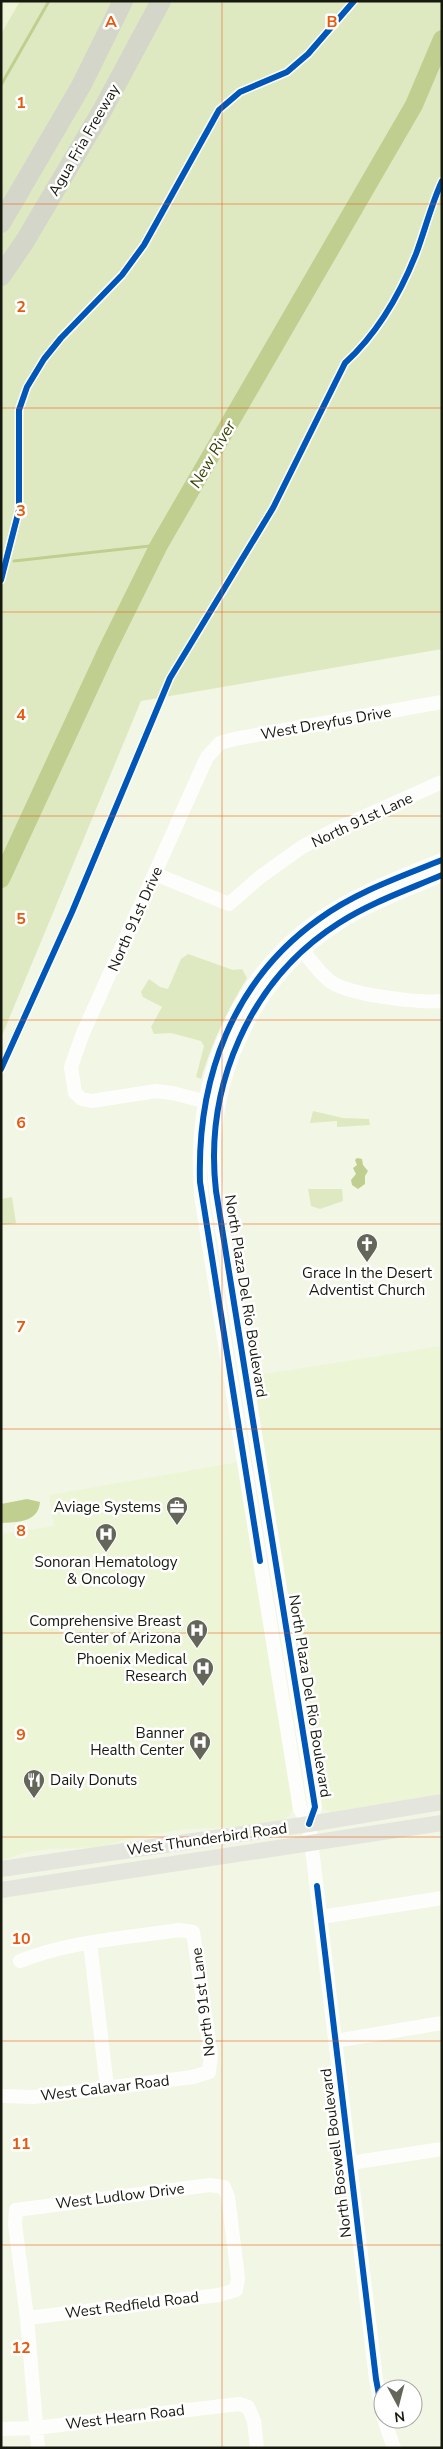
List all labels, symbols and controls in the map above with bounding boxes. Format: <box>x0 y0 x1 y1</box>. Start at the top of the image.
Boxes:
text: A <box>105 11 117 33</box>
text: B <box>326 11 338 33</box>
street label: Agua Fria Freeway <box>44 80 124 199</box>
text: 1 <box>16 92 26 114</box>
text: 2 <box>16 296 26 318</box>
water label: New River <box>185 416 242 492</box>
text: 3 <box>16 500 26 522</box>
street label: West Dreyfus Drive <box>259 702 393 744</box>
text: 4 <box>16 704 26 726</box>
street label: North 91st Lane <box>308 788 416 852</box>
street label: North 91st Drive <box>103 863 167 975</box>
text: 5 <box>16 908 26 930</box>
text: 6 <box>16 1112 26 1134</box>
street label: North Plaza Del Rio Boulevard <box>220 1193 272 1399</box>
church icon: Grace In the Desert Adventist Church <box>355 1232 379 1263</box>
place label: Grace In the Desert Adventist Church <box>302 1263 433 1300</box>
text: 7 <box>16 1316 26 1338</box>
office icon: Aviage Systems <box>165 1495 189 1526</box>
place label: Aviage Systems <box>54 1497 161 1517</box>
text: 8 <box>16 1520 26 1542</box>
hospital icon: Sonoran Hematology & Oncology <box>94 1522 118 1553</box>
place label: Sonoran Hematology & Oncology <box>35 1552 178 1589</box>
street label: North Plaza Del Rio Boulevard <box>284 1593 336 1799</box>
place label: Comprehensive Breast Center of Arizona <box>29 1611 182 1648</box>
hospital icon: Comprehensive Breast Center of Arizona <box>185 1618 209 1649</box>
place label: Phoenix Medical Research <box>77 1649 188 1686</box>
hospital icon: Phoenix Medical Research <box>191 1656 215 1687</box>
place label: Banner Health Center <box>90 1723 185 1760</box>
text: 9 <box>16 1724 26 1746</box>
hospital icon: Banner Health Center <box>188 1730 212 1761</box>
restaurant icon: Daily Donuts <box>22 1768 46 1799</box>
place label: Daily Donuts <box>50 1770 137 1790</box>
street label: West Thunderbird Road <box>126 1818 288 1860</box>
text: 10 <box>11 1928 31 1950</box>
street label: North 91st Lane <box>186 1946 220 2058</box>
street label: North Boswell Boulevard <box>316 2067 356 2239</box>
street label: West Calavar Road <box>39 2070 171 2106</box>
text: 11 <box>11 2133 31 2155</box>
street label: West Ludlow Drive <box>54 2178 186 2214</box>
street label: West Redfield Road <box>64 2287 200 2323</box>
text: 12 <box>11 2337 31 2359</box>
north arrow <box>373 2379 423 2429</box>
street label: West Hearn Road <box>64 2400 186 2434</box>
text: N <box>393 2406 406 2426</box>

